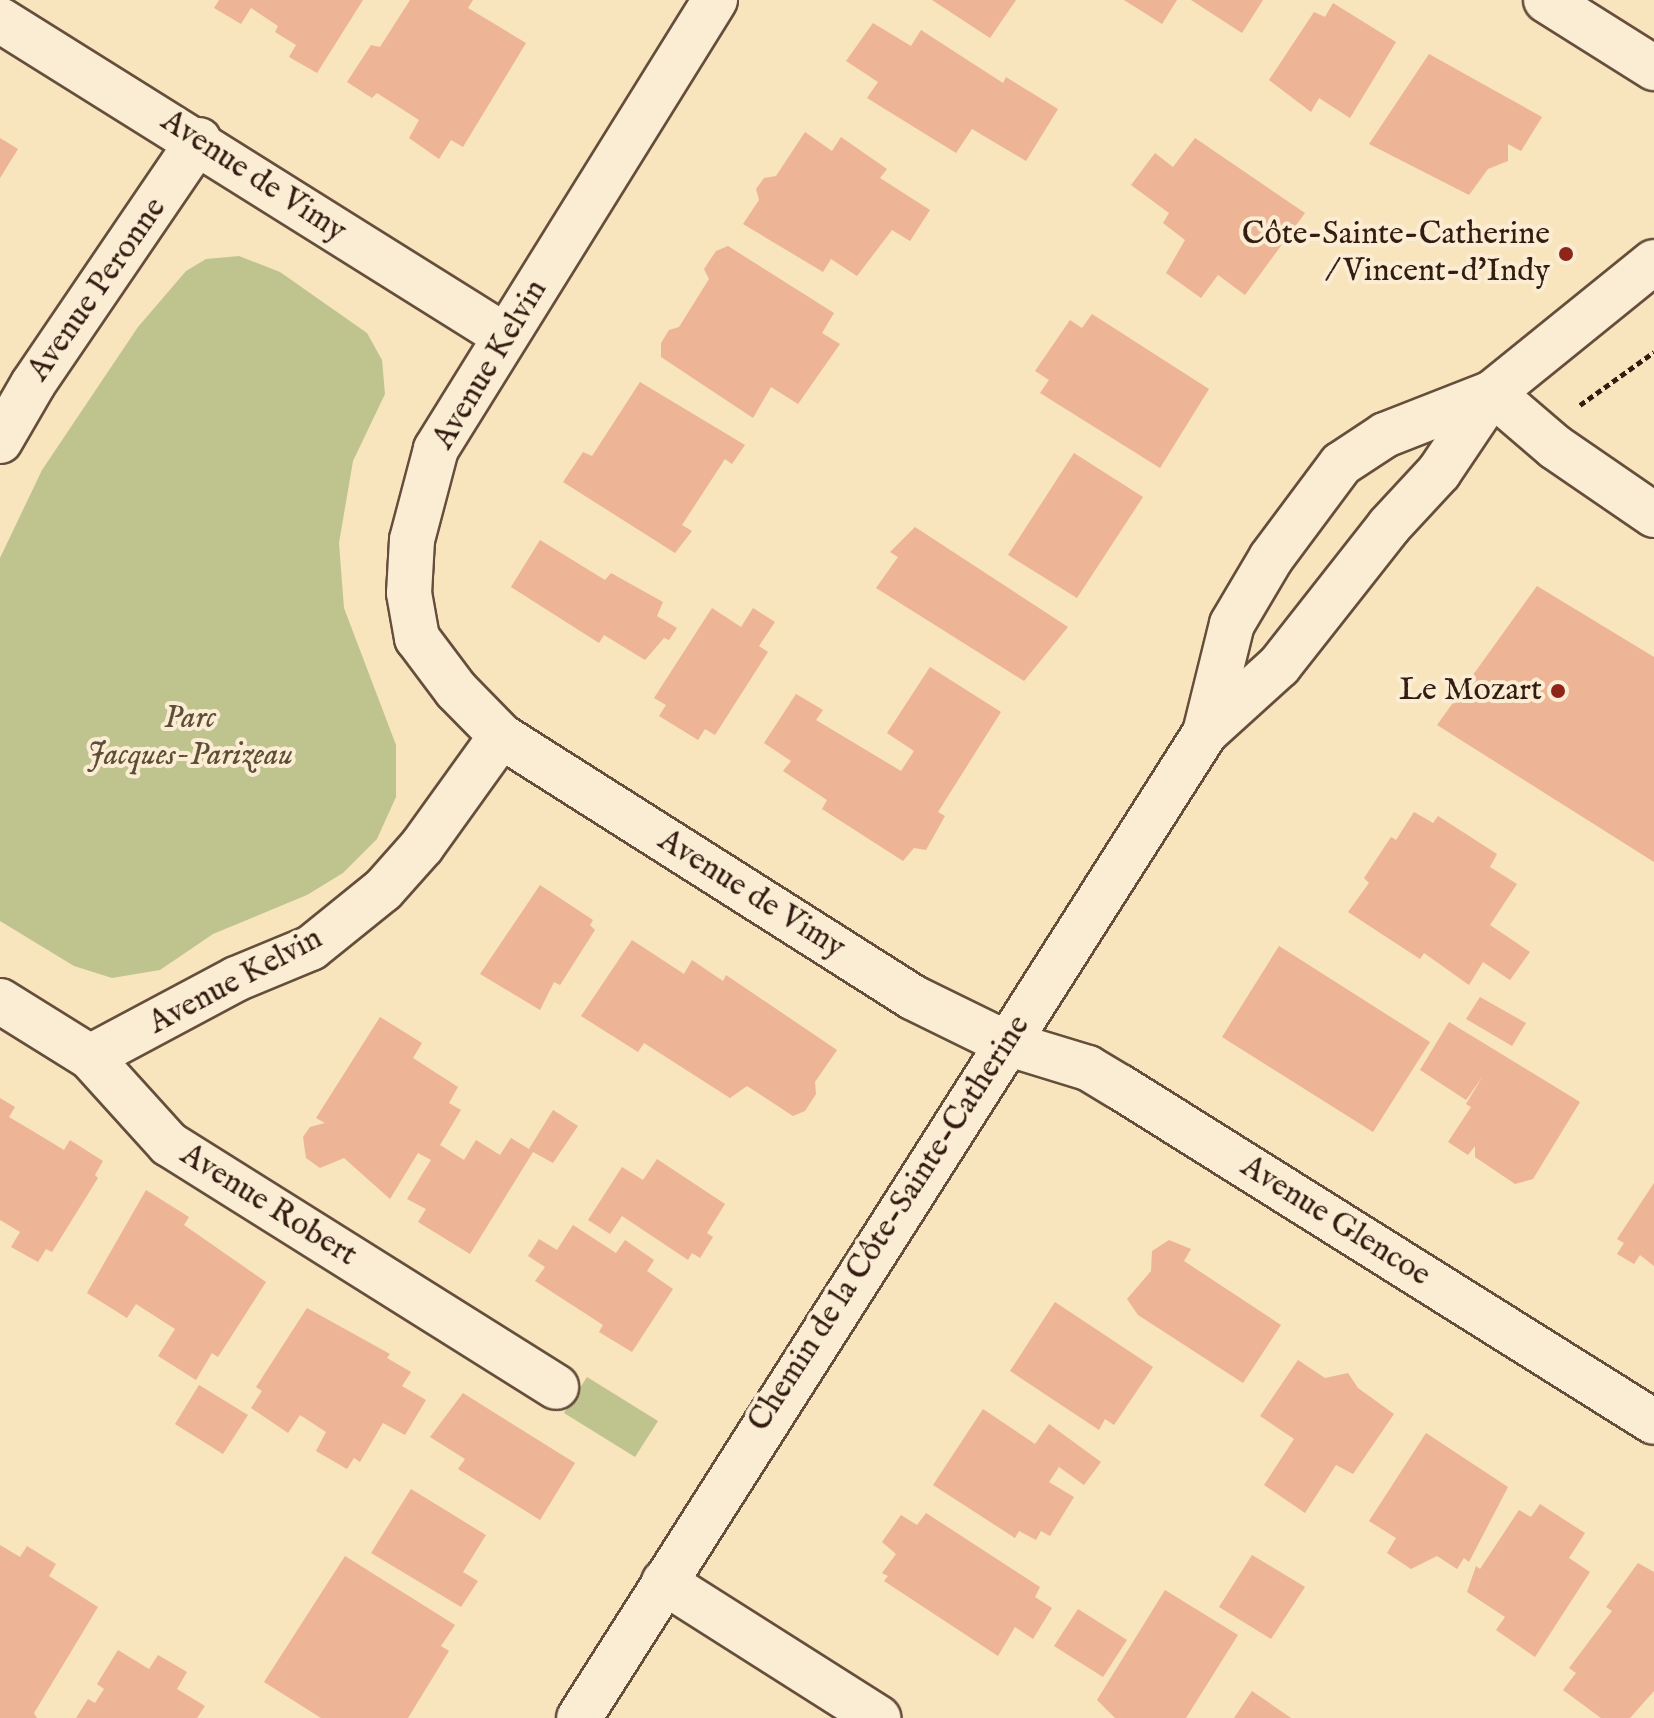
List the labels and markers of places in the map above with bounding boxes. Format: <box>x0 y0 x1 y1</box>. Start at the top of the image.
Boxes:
place label: Côte-Sainte-Catherine / Vincent-d'Indy <box>1242 217 1550 292</box>
marker: Côte-Sainte-Catherine / Vincent-d'Indy <box>1557 245 1575 263</box>
place label: Le Mozart <box>1399 672 1542 710</box>
marker: Le Mozart <box>1549 682 1567 700</box>

